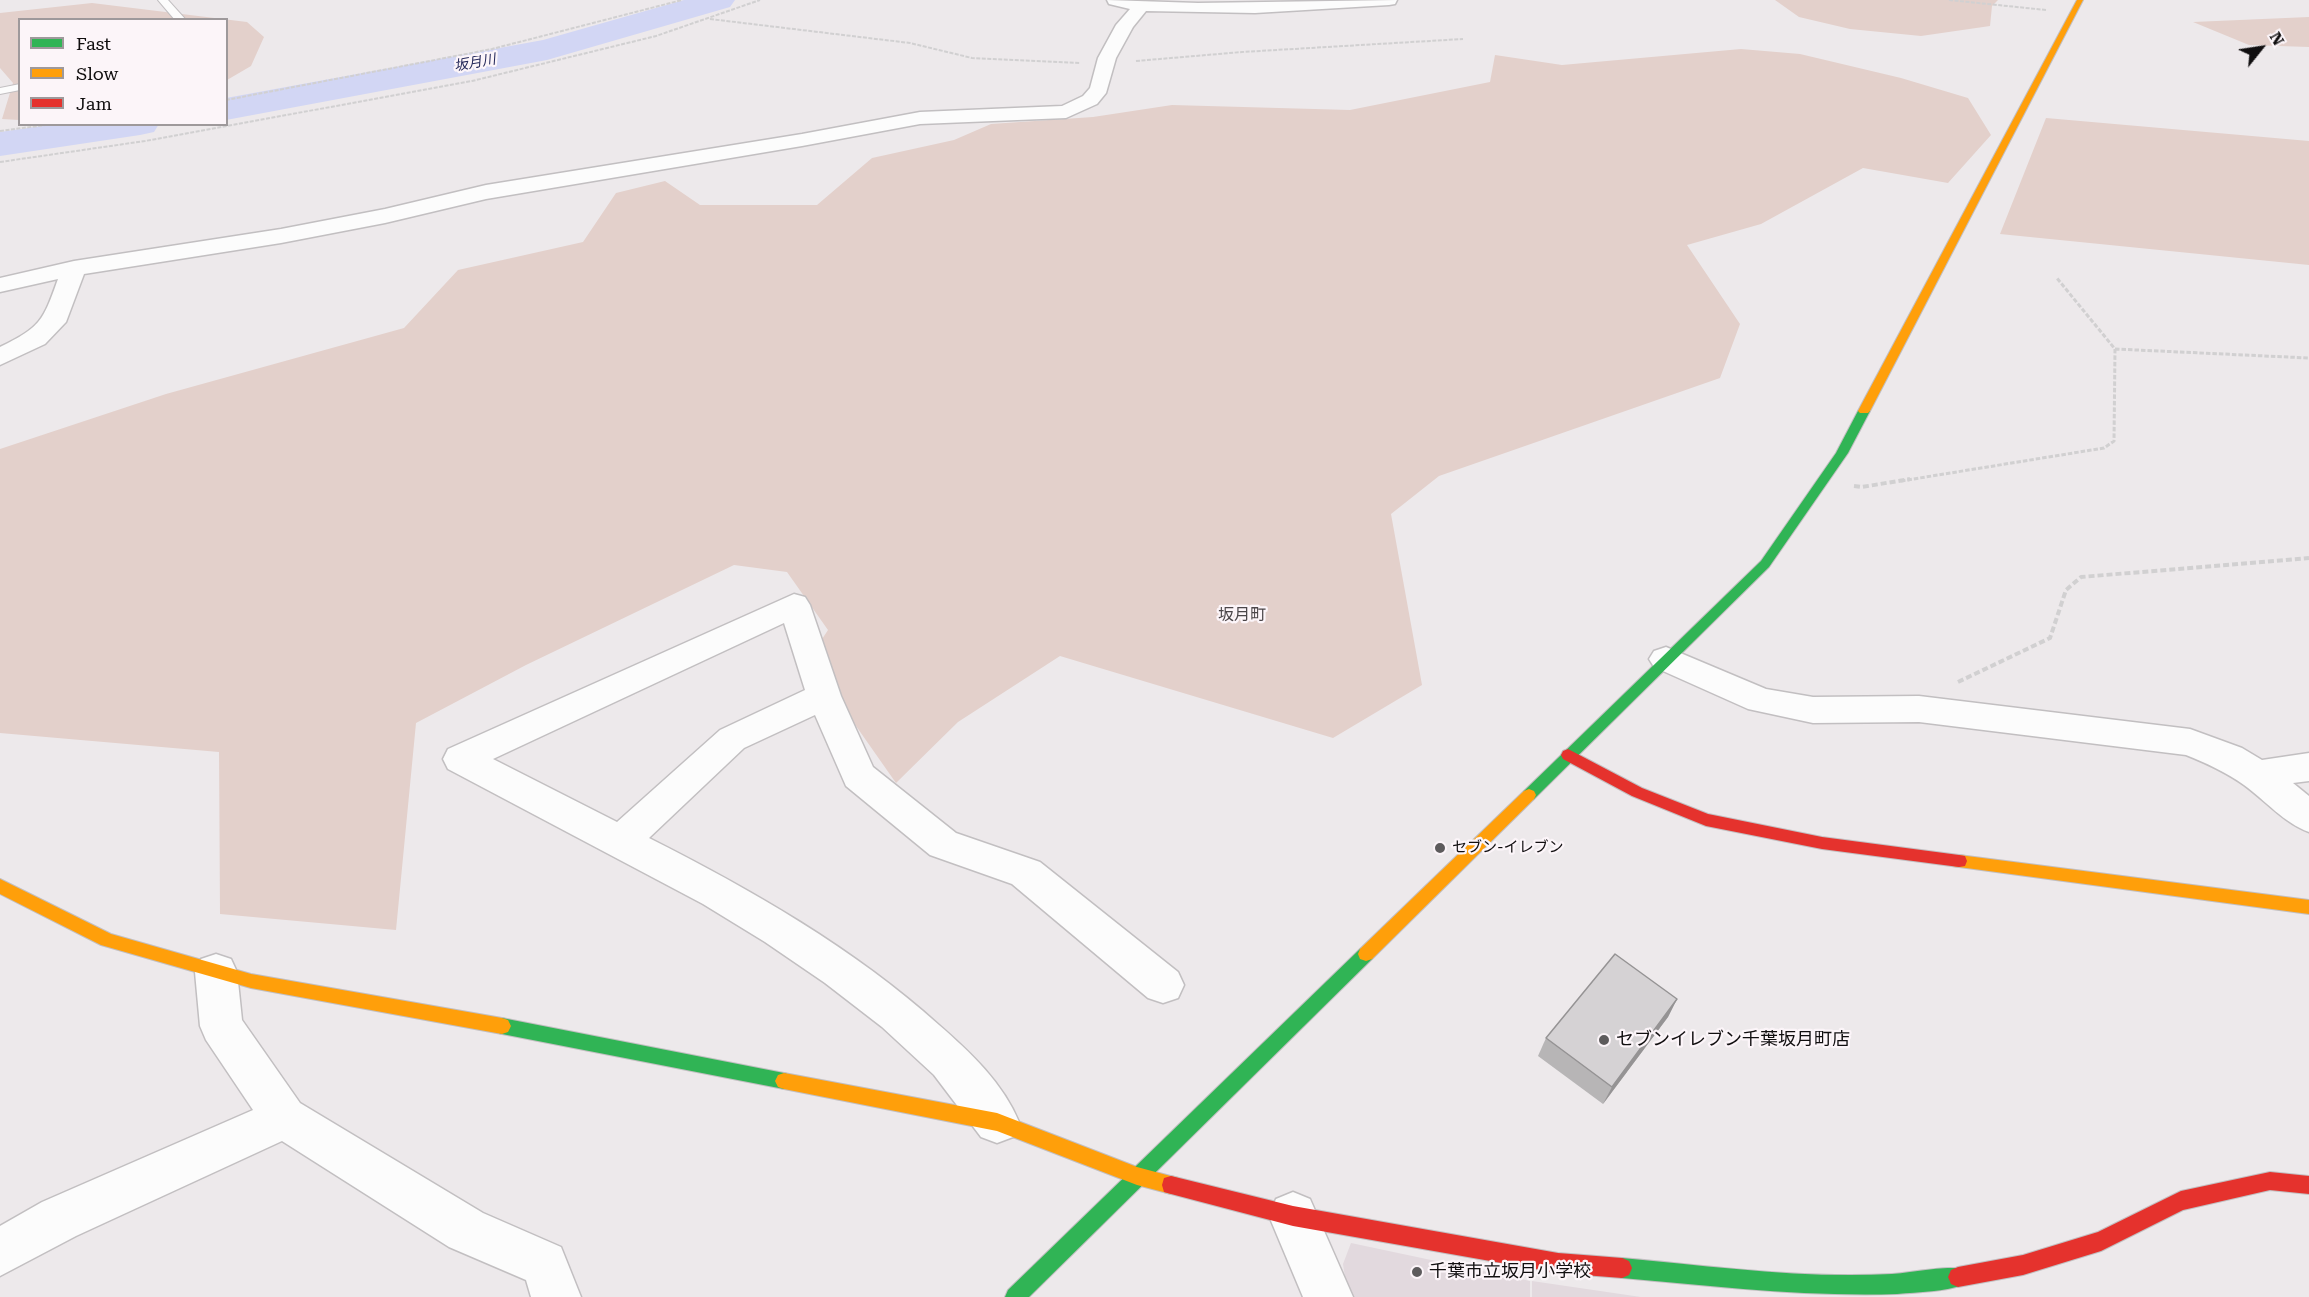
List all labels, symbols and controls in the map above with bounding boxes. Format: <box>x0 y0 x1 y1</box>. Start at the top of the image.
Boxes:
legend <box>18 18 228 126</box>
north arrow <box>2231 18 2291 78</box>
text: N <box>2266 29 2288 49</box>
text: Fast <box>76 33 111 54</box>
water label: 坂月川 <box>453 51 497 75</box>
text: Slow <box>76 63 118 84</box>
text: Jam <box>76 93 112 114</box>
district label: 坂月町 <box>1218 605 1266 625</box>
place label: セブン-イレブン <box>1452 839 1564 857</box>
marker: セブン-イレブン <box>1433 841 1447 855</box>
place label: セブンイレブン千葉坂月町店 <box>1616 1029 1850 1051</box>
marker: セブンイレブン千葉坂月町店 <box>1597 1033 1611 1047</box>
place label: 千葉市立坂月小学校 <box>1429 1261 1591 1283</box>
marker: 千葉市立坂月小学校 <box>1410 1265 1424 1279</box>

